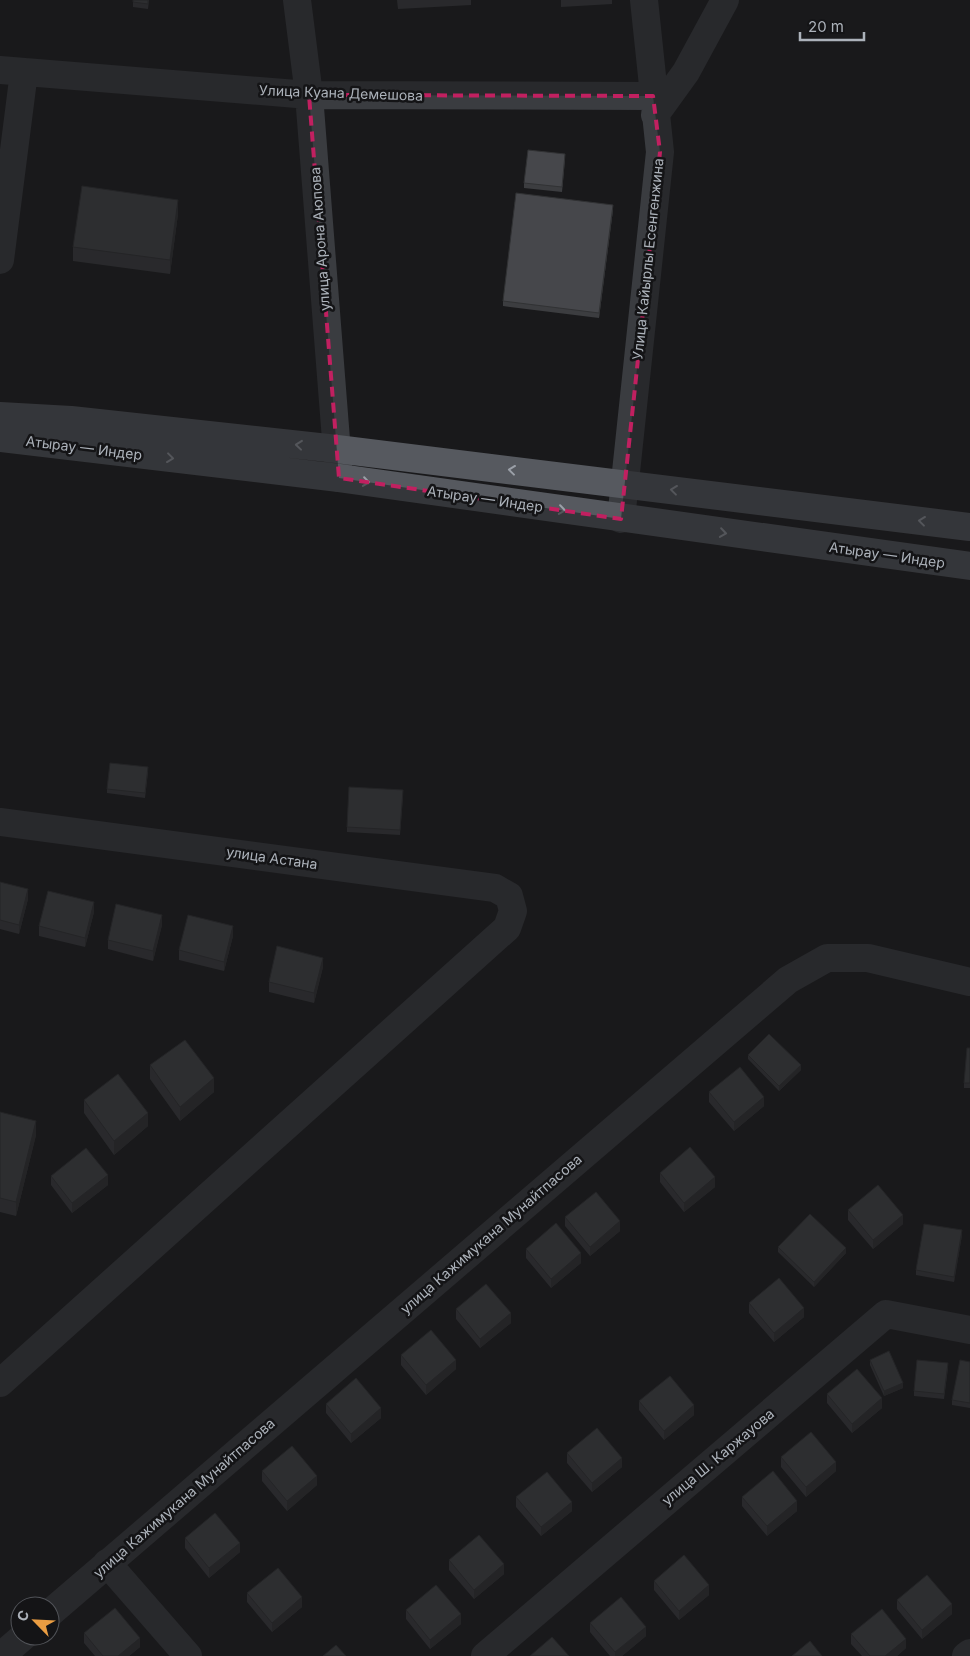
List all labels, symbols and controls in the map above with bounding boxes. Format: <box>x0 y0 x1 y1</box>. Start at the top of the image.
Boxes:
scale bar <box>800 10 864 42</box>
text: 20 m <box>808 17 844 36</box>
street label: Улица Куана Демешова <box>259 81 423 104</box>
street label: Улица Кайырлы Есенгенжина <box>628 157 667 361</box>
street label: улица Арона Аюпова <box>306 166 333 312</box>
street label: Атырау — Индер <box>25 432 143 463</box>
one-way arrow <box>294 440 302 451</box>
one-way arrow <box>166 452 174 463</box>
one-way arrow <box>508 465 516 476</box>
one-way arrow <box>362 476 370 487</box>
street label: Атырау — Индер <box>426 482 544 515</box>
one-way arrow <box>669 485 677 496</box>
one-way arrow <box>558 504 566 515</box>
one-way arrow <box>917 516 925 527</box>
one-way arrow <box>718 527 727 537</box>
street label: Атырау — Индер <box>828 538 946 571</box>
street label: улица Астана <box>225 843 319 872</box>
street label: улица Кажимукана Мунайтпасова <box>396 1150 585 1317</box>
street label: улица Ш. Каржауова <box>658 1405 777 1509</box>
street label: улица Кажимукана Мунайтпасова <box>89 1414 278 1581</box>
north arrow <box>10 1596 60 1646</box>
text: С <box>13 1607 33 1624</box>

